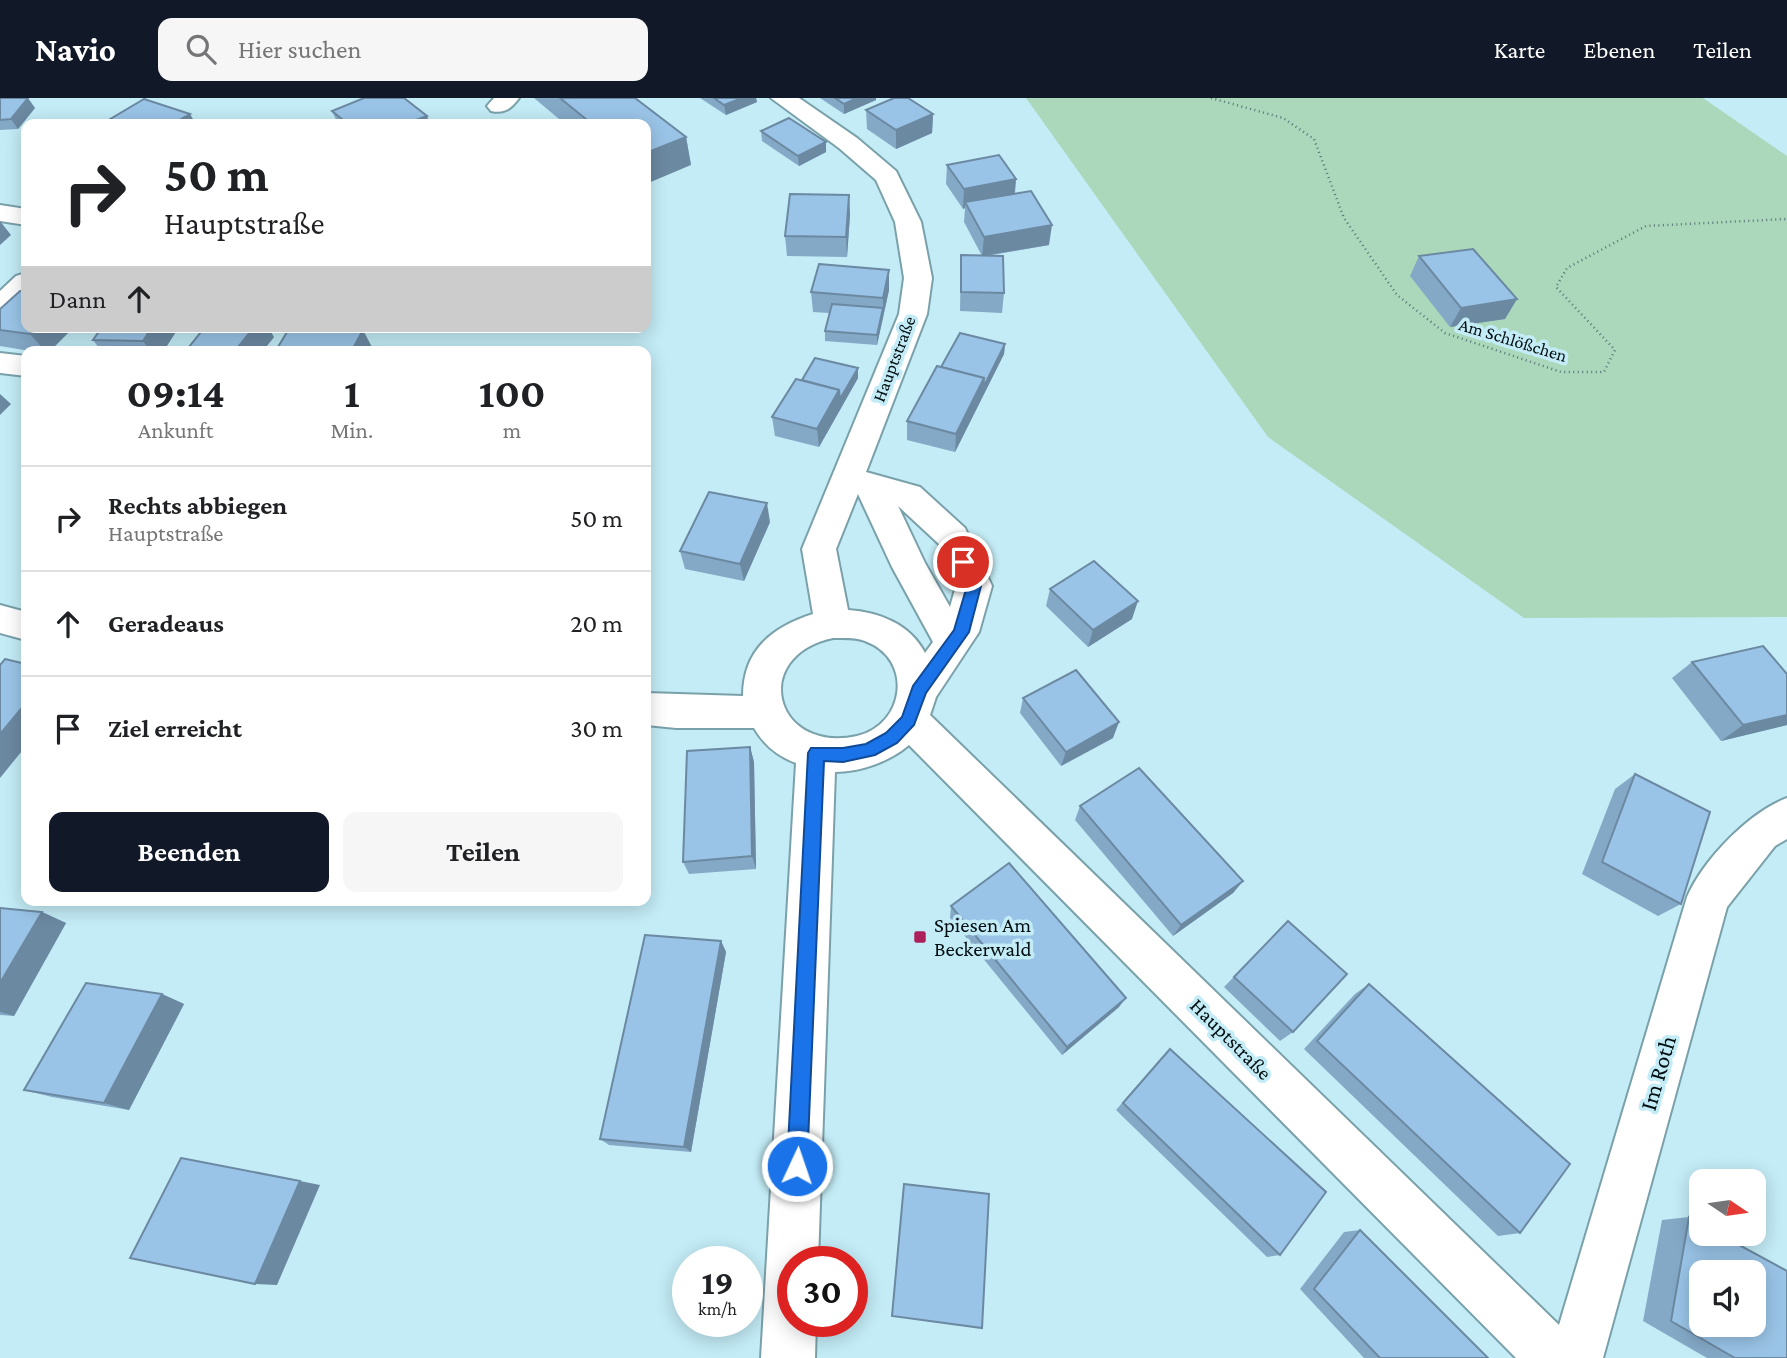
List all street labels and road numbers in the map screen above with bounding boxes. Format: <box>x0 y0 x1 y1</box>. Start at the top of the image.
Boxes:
street label: Hauptstraße <box>868 313 920 405</box>
street label: Am Schlößchen <box>1457 314 1570 366</box>
street label: Hauptstraße <box>1185 993 1277 1085</box>
street label: Im Roth <box>1634 1032 1681 1114</box>

